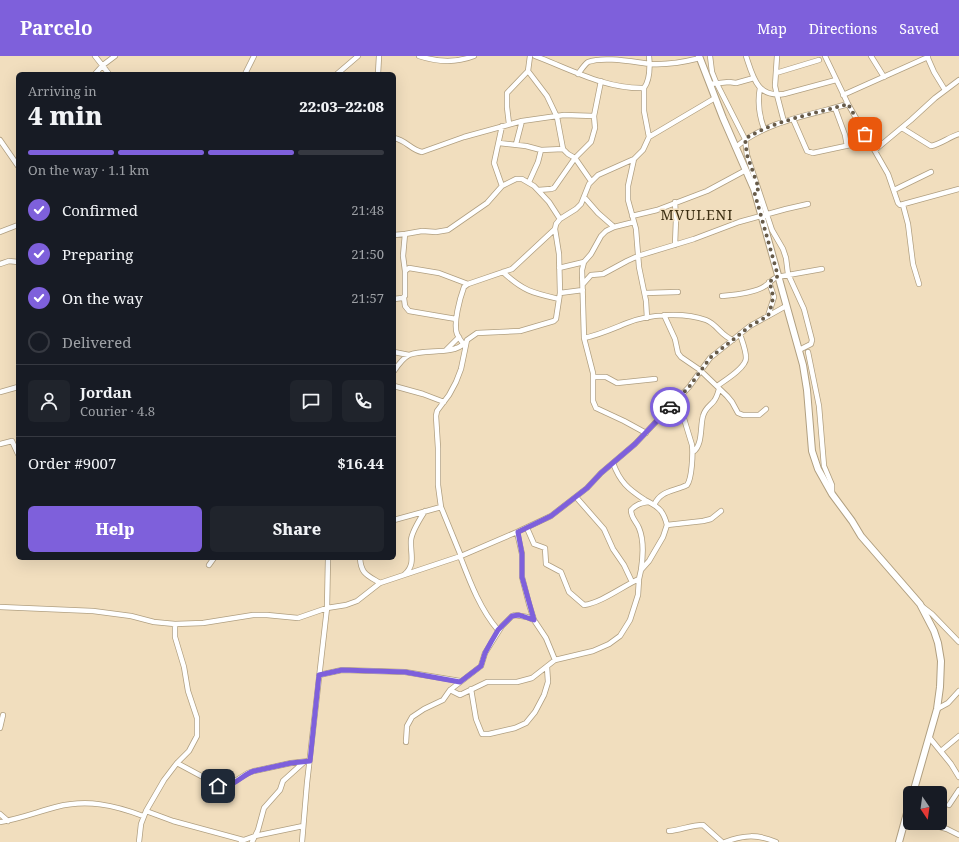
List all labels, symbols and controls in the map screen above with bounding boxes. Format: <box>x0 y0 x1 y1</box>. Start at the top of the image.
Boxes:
text: Parcelo <box>20 15 93 41</box>
text: Map <box>757 19 787 38</box>
text: Directions <box>809 19 877 38</box>
text: Saved <box>899 19 939 38</box>
text: Arriving in <box>28 82 97 100</box>
text: 22:03–22:08 <box>299 96 384 116</box>
text: 4 min <box>28 97 103 133</box>
pin <box>848 117 882 151</box>
icon: bag <box>854 123 876 145</box>
text: On the way · 1.1 km <box>28 161 149 179</box>
icon: check <box>28 199 50 221</box>
text: Confirmed <box>62 200 138 220</box>
text: 21:48 <box>351 201 384 219</box>
district label: MVULENI <box>661 205 733 224</box>
icon: check <box>28 243 50 265</box>
text: Preparing <box>62 244 133 264</box>
text: 21:50 <box>351 245 384 263</box>
icon: check <box>28 287 50 309</box>
text: On the way <box>62 288 143 308</box>
text: 21:57 <box>351 289 384 307</box>
text: Delivered <box>62 332 131 352</box>
button: person <box>28 380 70 422</box>
button: chat <box>290 380 332 422</box>
button: phone <box>342 380 384 422</box>
text: Jordan <box>80 382 132 402</box>
courier <box>650 387 690 427</box>
icon: car <box>659 396 681 418</box>
text: Courier · 4.8 <box>80 402 155 420</box>
text: Order #9007 <box>28 453 116 473</box>
text: $16.44 <box>337 453 384 473</box>
button: Help <box>28 506 202 552</box>
button: Share <box>210 506 384 552</box>
pin <box>201 769 235 803</box>
icon: home <box>207 775 229 797</box>
north arrow <box>903 786 947 830</box>
map controls <box>903 786 947 830</box>

